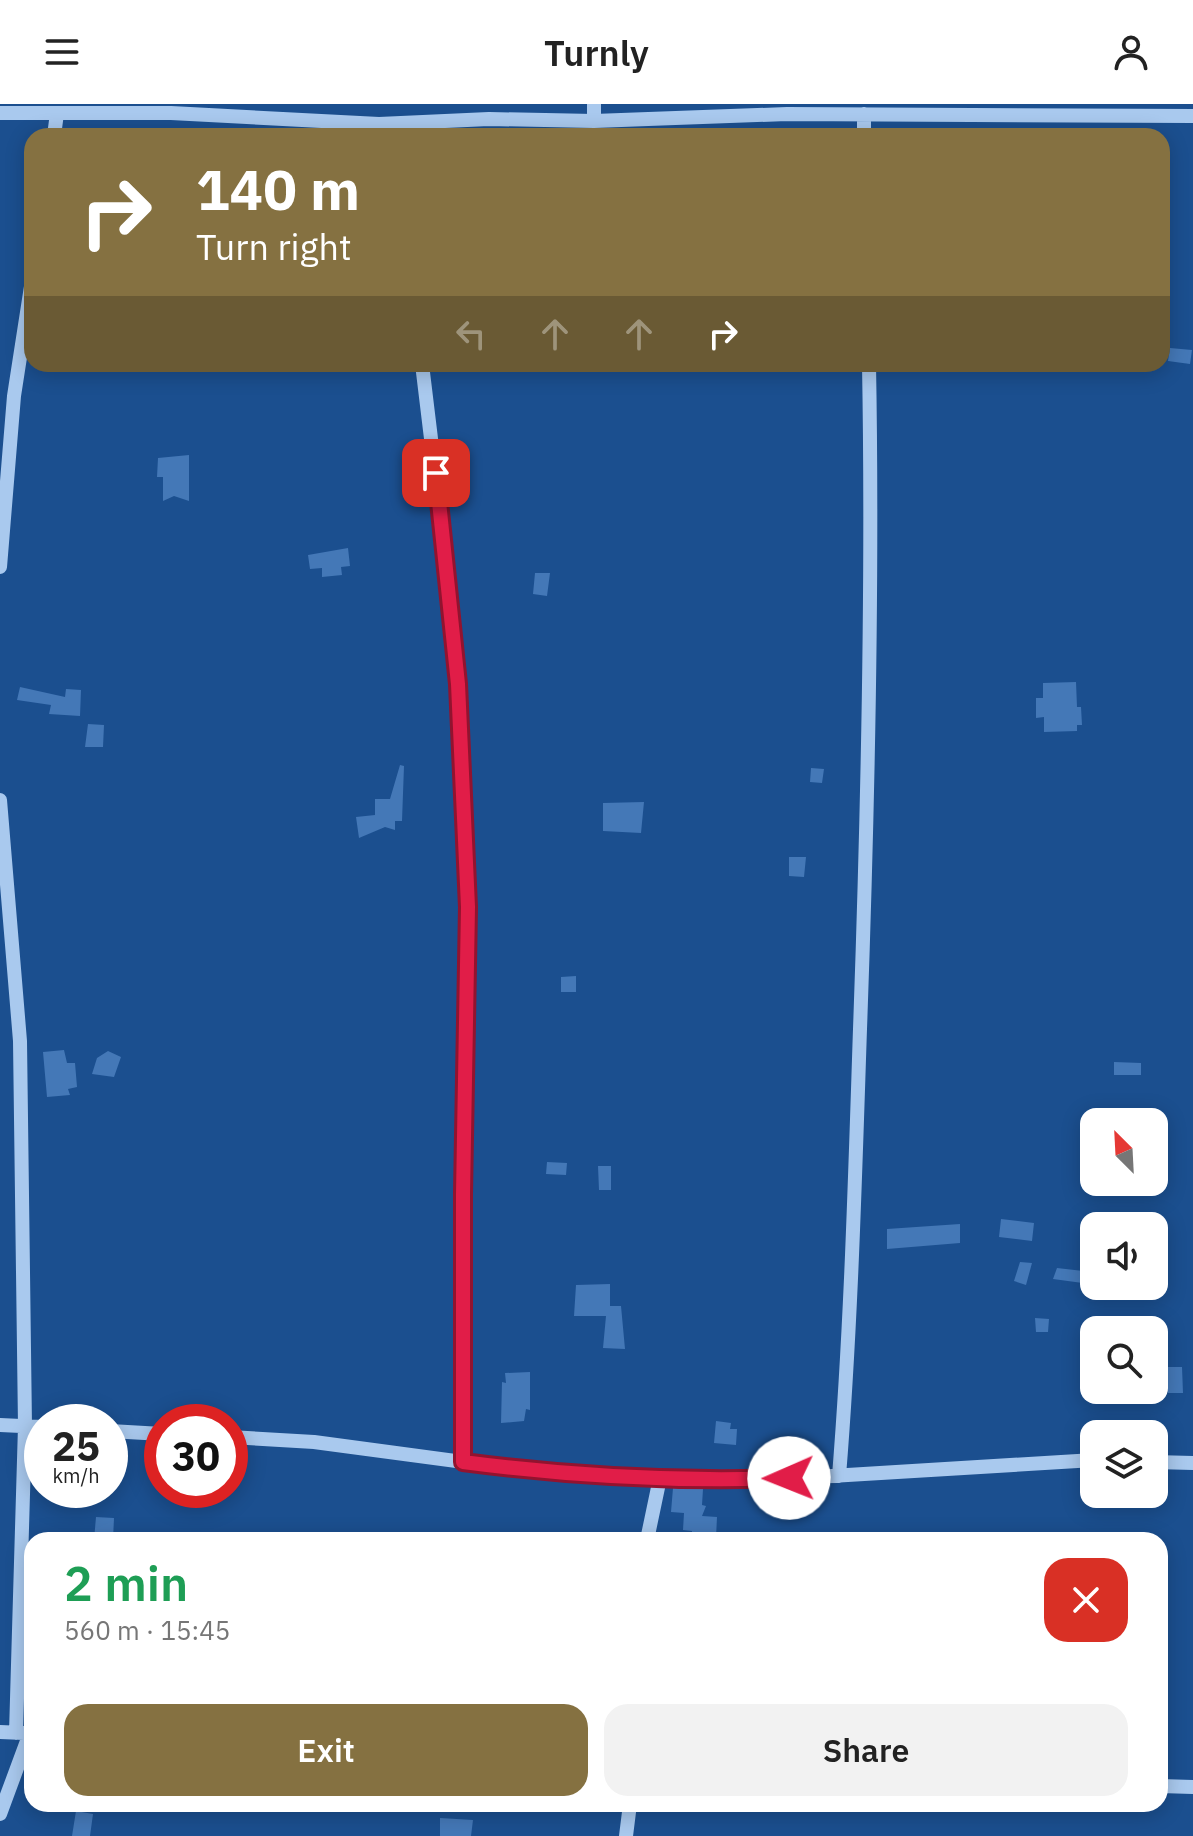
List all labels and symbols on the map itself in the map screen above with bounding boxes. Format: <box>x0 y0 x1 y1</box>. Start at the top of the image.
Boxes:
pin <box>402 439 470 507</box>
north arrow <box>1080 1108 1168 1196</box>
speed limit sign: 30 <box>144 1404 248 1508</box>
position arrow <box>747 1436 831 1520</box>

